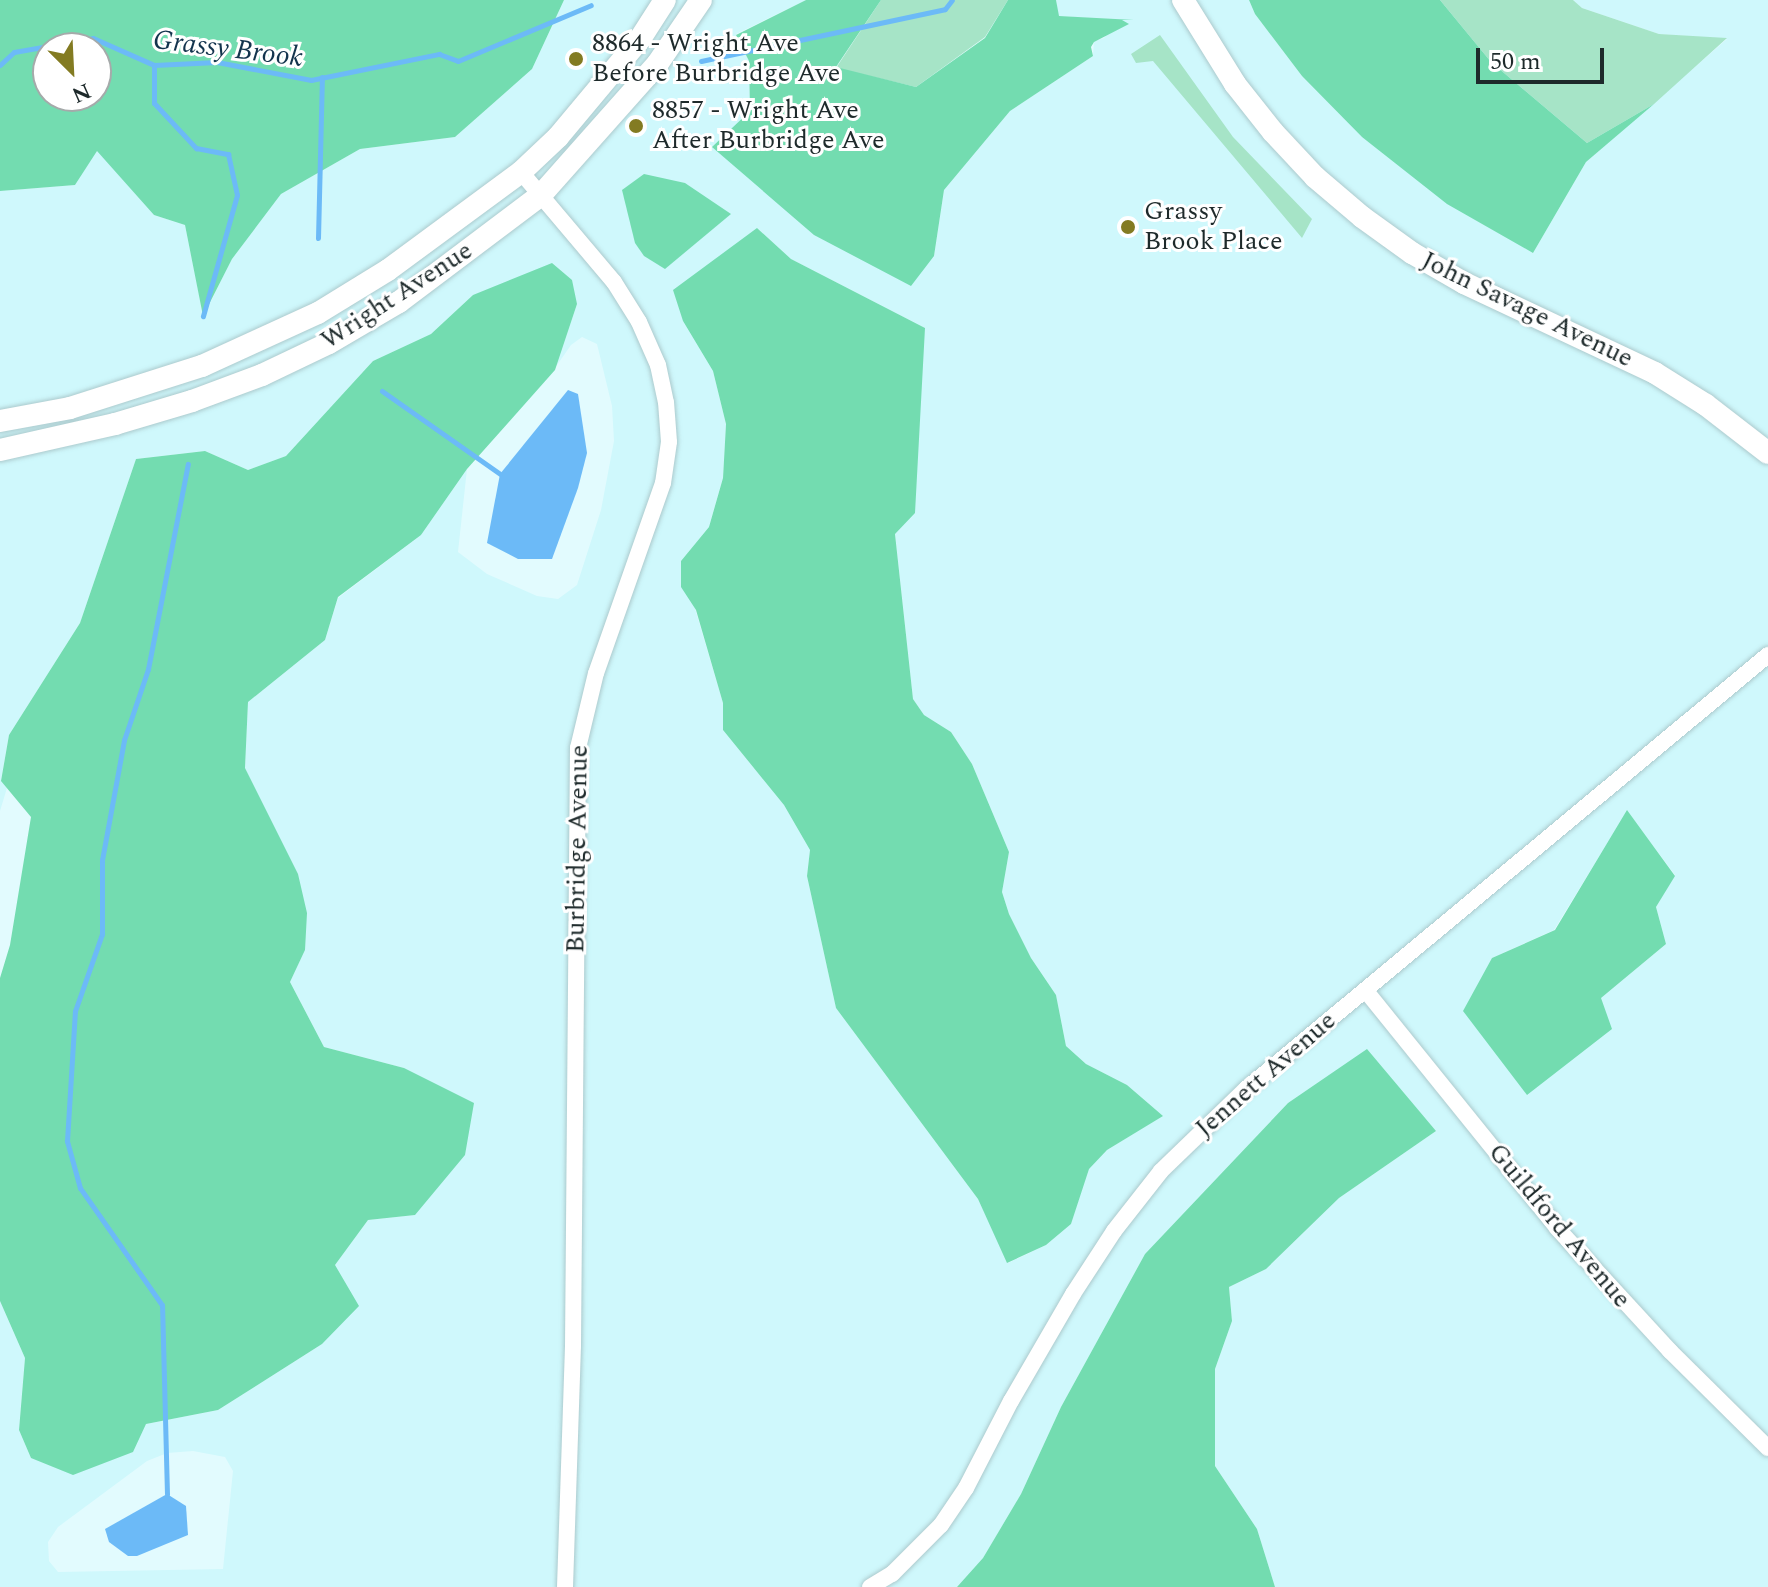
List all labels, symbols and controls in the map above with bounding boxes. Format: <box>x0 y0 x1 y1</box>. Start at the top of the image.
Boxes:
water label: Grassy Brook <box>151 23 305 75</box>
place label: 8864 - Wright Ave Before Burbridge Ave <box>592 28 840 90</box>
north arrow <box>32 32 112 112</box>
scale bar <box>1480 32 1608 82</box>
text: 50 m <box>1490 44 1541 80</box>
marker: 8864 - Wright Ave Before Burbridge Ave <box>567 50 585 68</box>
text: N <box>66 74 96 111</box>
place label: 8857 - Wright Ave After Burbridge Ave <box>652 95 885 156</box>
marker: 8857 - Wright Ave After Burbridge Ave <box>627 117 645 135</box>
place label: Grassy Brook Place <box>1144 196 1283 258</box>
marker: Grassy Brook Place <box>1119 218 1137 236</box>
street label: Wright Avenue <box>315 235 479 357</box>
street label: John Savage Avenue <box>1416 245 1638 375</box>
street label: Burbridge Avenue <box>561 745 595 953</box>
street label: Jennett Avenue <box>1189 1006 1343 1144</box>
street label: Guildford Avenue <box>1481 1137 1637 1315</box>

